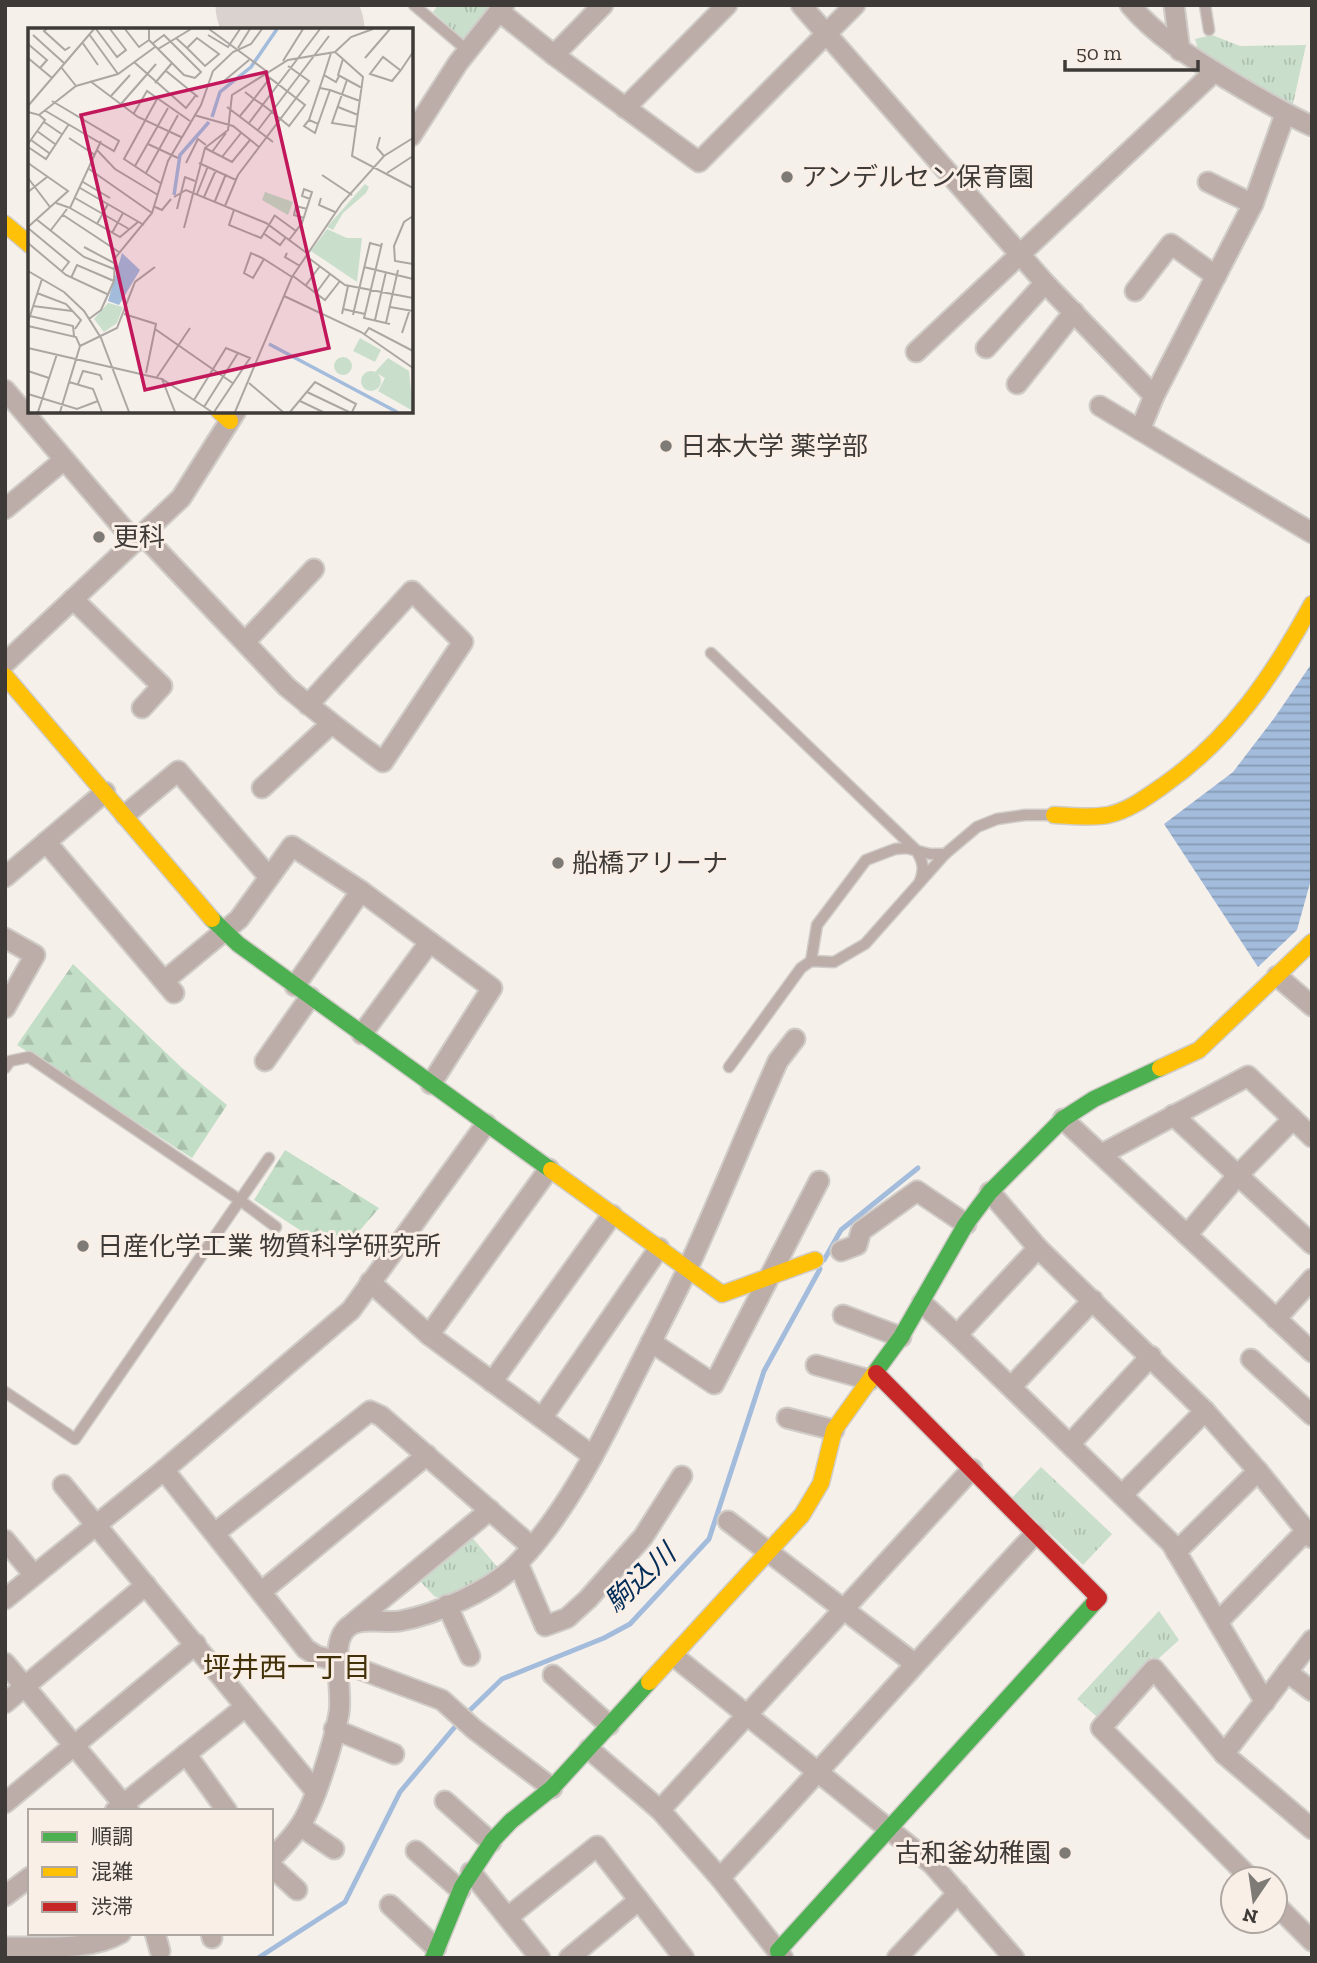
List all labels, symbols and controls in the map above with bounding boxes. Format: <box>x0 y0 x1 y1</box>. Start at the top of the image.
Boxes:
inset map <box>28 28 413 413</box>
scale bar <box>1065 28 1198 72</box>
text: 50 m <box>1076 40 1122 65</box>
place label: アンデルセン保育園 <box>801 161 1034 193</box>
marker: アンデルセン保育園 <box>779 169 795 185</box>
place label: 日本大学 薬学部 <box>680 430 868 462</box>
marker: 日本大学 薬学部 <box>658 438 674 454</box>
place label: 更科 <box>113 521 165 553</box>
marker: 更科 <box>91 529 107 545</box>
place label: 船橋アリーナ <box>572 847 728 879</box>
marker: 船橋アリーナ <box>550 855 566 871</box>
place label: 日産化学工業 物質科学研究所 <box>97 1230 441 1262</box>
marker: 日産化学工業 物質科学研究所 <box>75 1238 91 1254</box>
water label: 駒込川 <box>598 1535 684 1619</box>
district label: 坪井西一丁目 <box>203 1651 371 1684</box>
legend <box>28 1809 273 1935</box>
text: 順調 <box>91 1824 133 1849</box>
place label: 古和釜幼稚園 <box>895 1837 1051 1869</box>
marker: 古和釜幼稚園 <box>1057 1845 1073 1861</box>
text: 混雑 <box>91 1859 133 1884</box>
north arrow <box>1219 1865 1289 1935</box>
text: 渋滞 <box>91 1894 133 1919</box>
text: N <box>1241 1903 1260 1929</box>

